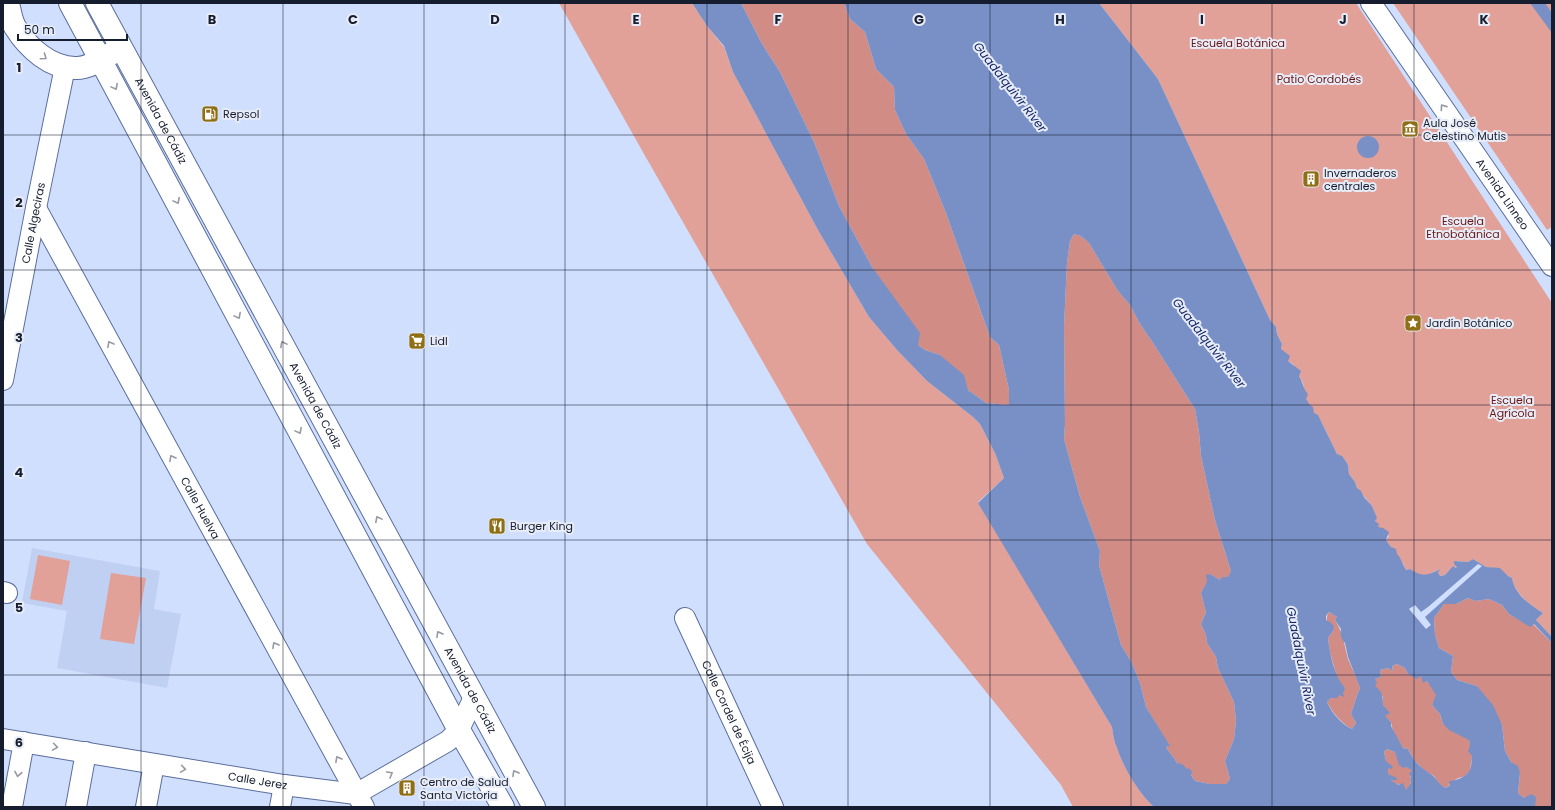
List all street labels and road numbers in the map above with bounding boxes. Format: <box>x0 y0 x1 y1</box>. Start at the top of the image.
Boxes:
street label: Avenida de Cádiz <box>131 75 191 167</box>
street label: Avenida Linneo <box>1472 155 1533 233</box>
street label: Calle Algeciras <box>18 181 49 265</box>
street label: Avenida de Cádiz <box>286 359 346 452</box>
street label: Calle Huelva <box>177 474 224 542</box>
street label: Avenida de Cádiz <box>440 644 500 736</box>
street label: Calle Cordel de Écija <box>698 658 760 767</box>
street label: Calle Jerez <box>227 768 288 793</box>

